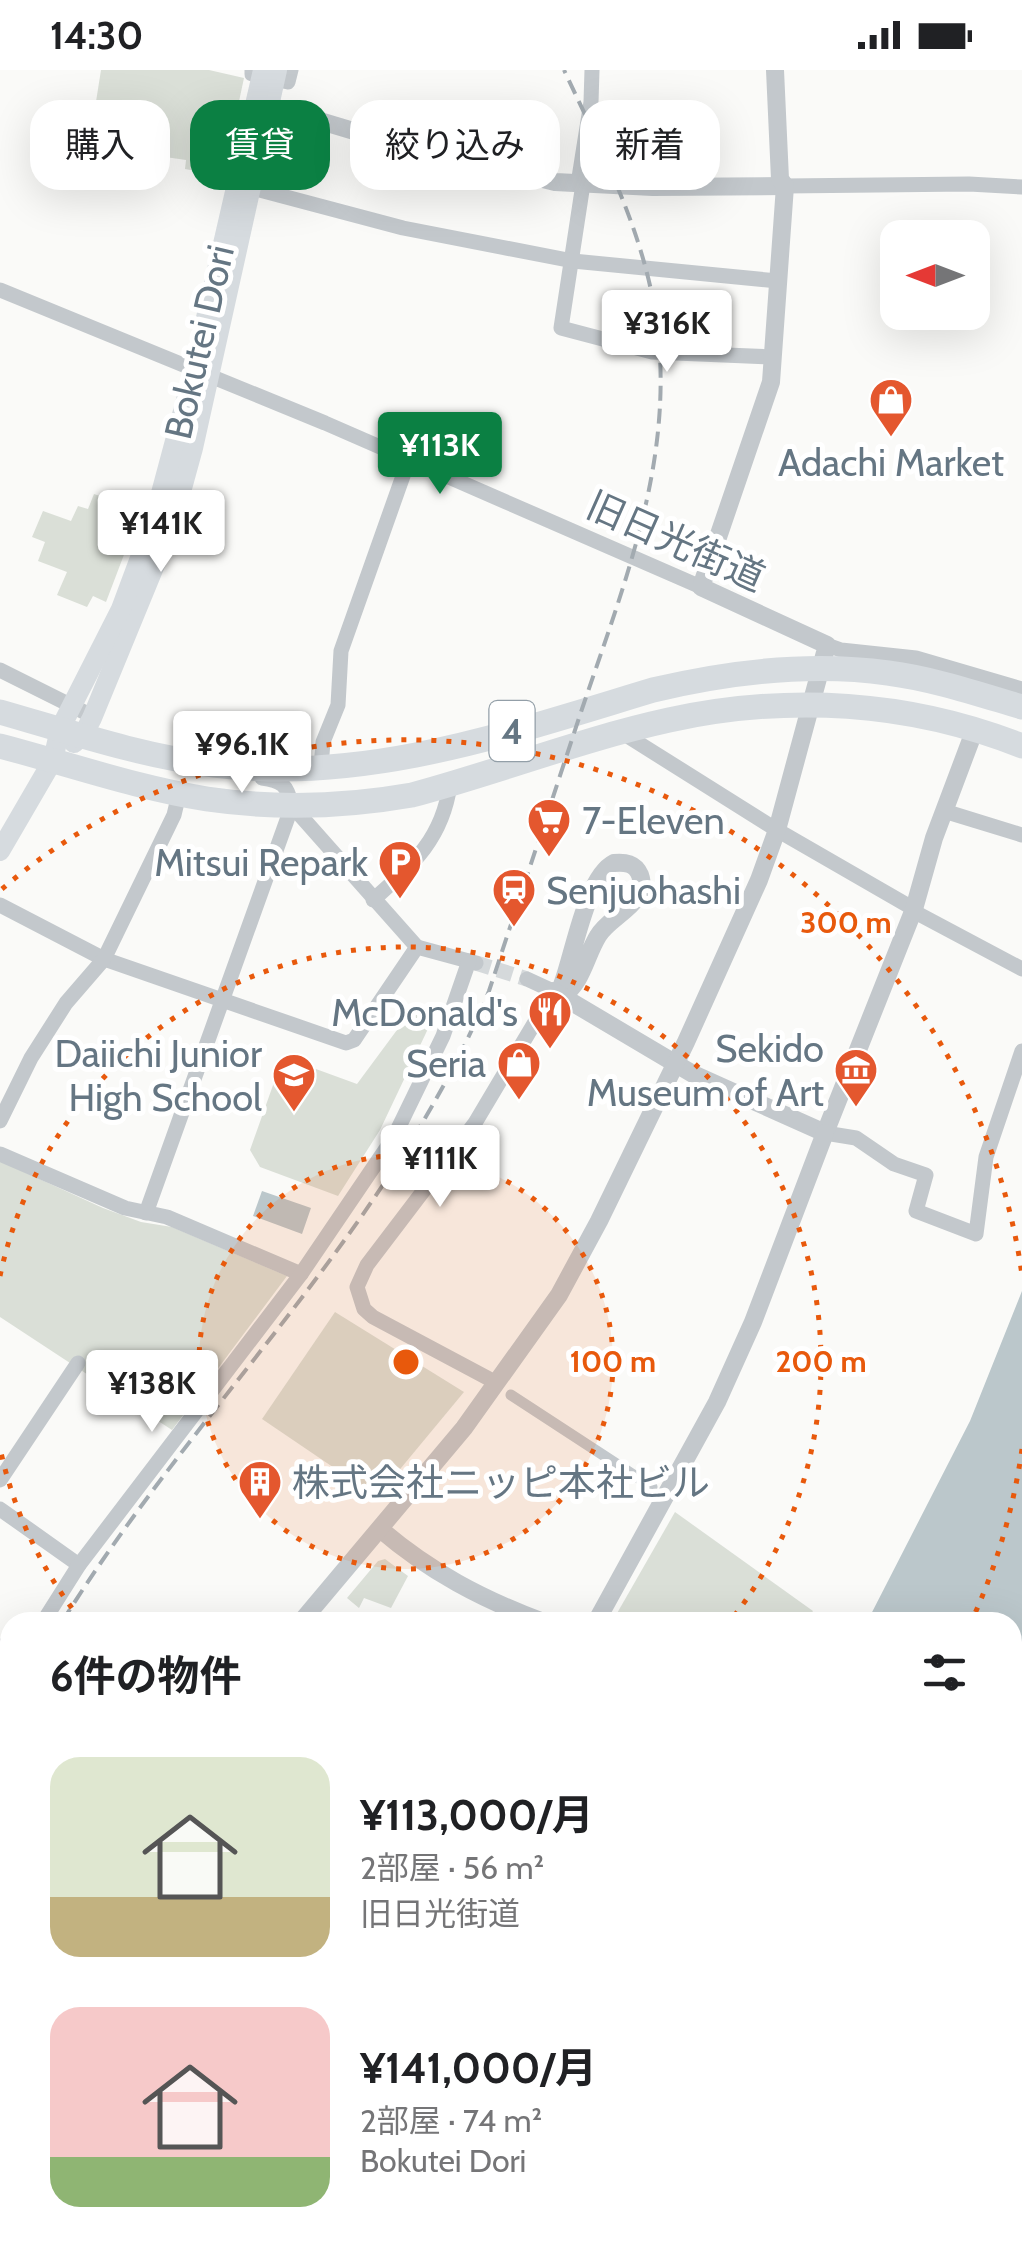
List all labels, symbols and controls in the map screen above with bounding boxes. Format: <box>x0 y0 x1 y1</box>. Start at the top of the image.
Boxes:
text: 14:30 <box>50 12 143 59</box>
chip: 購入 <box>30 100 170 190</box>
chip: 賃貸 <box>190 100 330 190</box>
chip: 絞り込み <box>350 100 560 190</box>
chip: 新着 <box>580 100 720 190</box>
north arrow <box>880 220 990 330</box>
map controls <box>880 220 990 330</box>
street label: Bokutei Dori <box>154 240 244 444</box>
pin: ¥316K <box>597 290 737 375</box>
text: ¥316K <box>624 303 710 342</box>
shop icon: Adachi Market <box>868 377 914 438</box>
pin: ¥113K <box>370 412 510 497</box>
text: ¥113K <box>400 425 480 464</box>
place label: Adachi Market <box>778 439 1004 486</box>
street label: 旧日光街道 <box>580 481 772 601</box>
pin: ¥141K <box>91 490 231 575</box>
text: ¥141K <box>120 503 202 542</box>
road number: 4 <box>490 701 534 761</box>
pin: ¥96.1K <box>161 711 323 796</box>
text: ¥96.1K <box>195 724 289 763</box>
supermarket icon: 7-Eleven <box>526 797 572 858</box>
place label: 7-Eleven <box>582 797 725 844</box>
place label: Mitsui Repark <box>154 839 368 886</box>
parking icon: Mitsui Repark <box>377 839 423 900</box>
station icon: Senjuohashi <box>491 867 537 928</box>
place label: Senjuohashi <box>546 867 741 914</box>
text: 300 m <box>800 904 892 941</box>
place label: McDonald's <box>331 989 518 1036</box>
restaurant icon: McDonald's <box>527 989 573 1050</box>
place label: Sekido Museum of Art <box>587 1025 824 1116</box>
place label: Daiichi Junior High School <box>54 1030 262 1121</box>
place label: Seria <box>406 1040 486 1087</box>
shop icon: Seria <box>496 1040 542 1101</box>
museum icon: Sekido Museum of Art <box>833 1047 879 1108</box>
school or university icon: Daiichi Junior High School <box>271 1052 317 1113</box>
pin: ¥111K <box>370 1125 510 1210</box>
text: ¥111K <box>403 1138 477 1177</box>
text: 100 m <box>570 1343 656 1380</box>
text: 200 m <box>775 1343 867 1380</box>
centre of rings <box>388 1344 424 1380</box>
pin: ¥138K <box>82 1350 222 1435</box>
text: ¥138K <box>108 1363 196 1402</box>
building icon: 株式会社ニッピ本社ビル <box>237 1459 283 1520</box>
place label: 株式会社ニッピ本社ビル <box>292 1459 710 1506</box>
icon: filters <box>917 1645 972 1700</box>
text: 6件の物件 <box>50 1650 242 1702</box>
text: ¥113,000/月 <box>360 1789 594 1841</box>
icon: home <box>130 1797 250 1917</box>
text: 2部屋 · 56 m² <box>360 1848 544 1887</box>
text: 旧日光街道 <box>360 1894 520 1933</box>
text: ¥141,000/月 <box>360 2042 597 2094</box>
icon: home <box>130 2047 250 2167</box>
text: 2部屋 · 74 m² <box>360 2101 542 2140</box>
text: Bokutei Dori <box>360 2141 526 2180</box>

